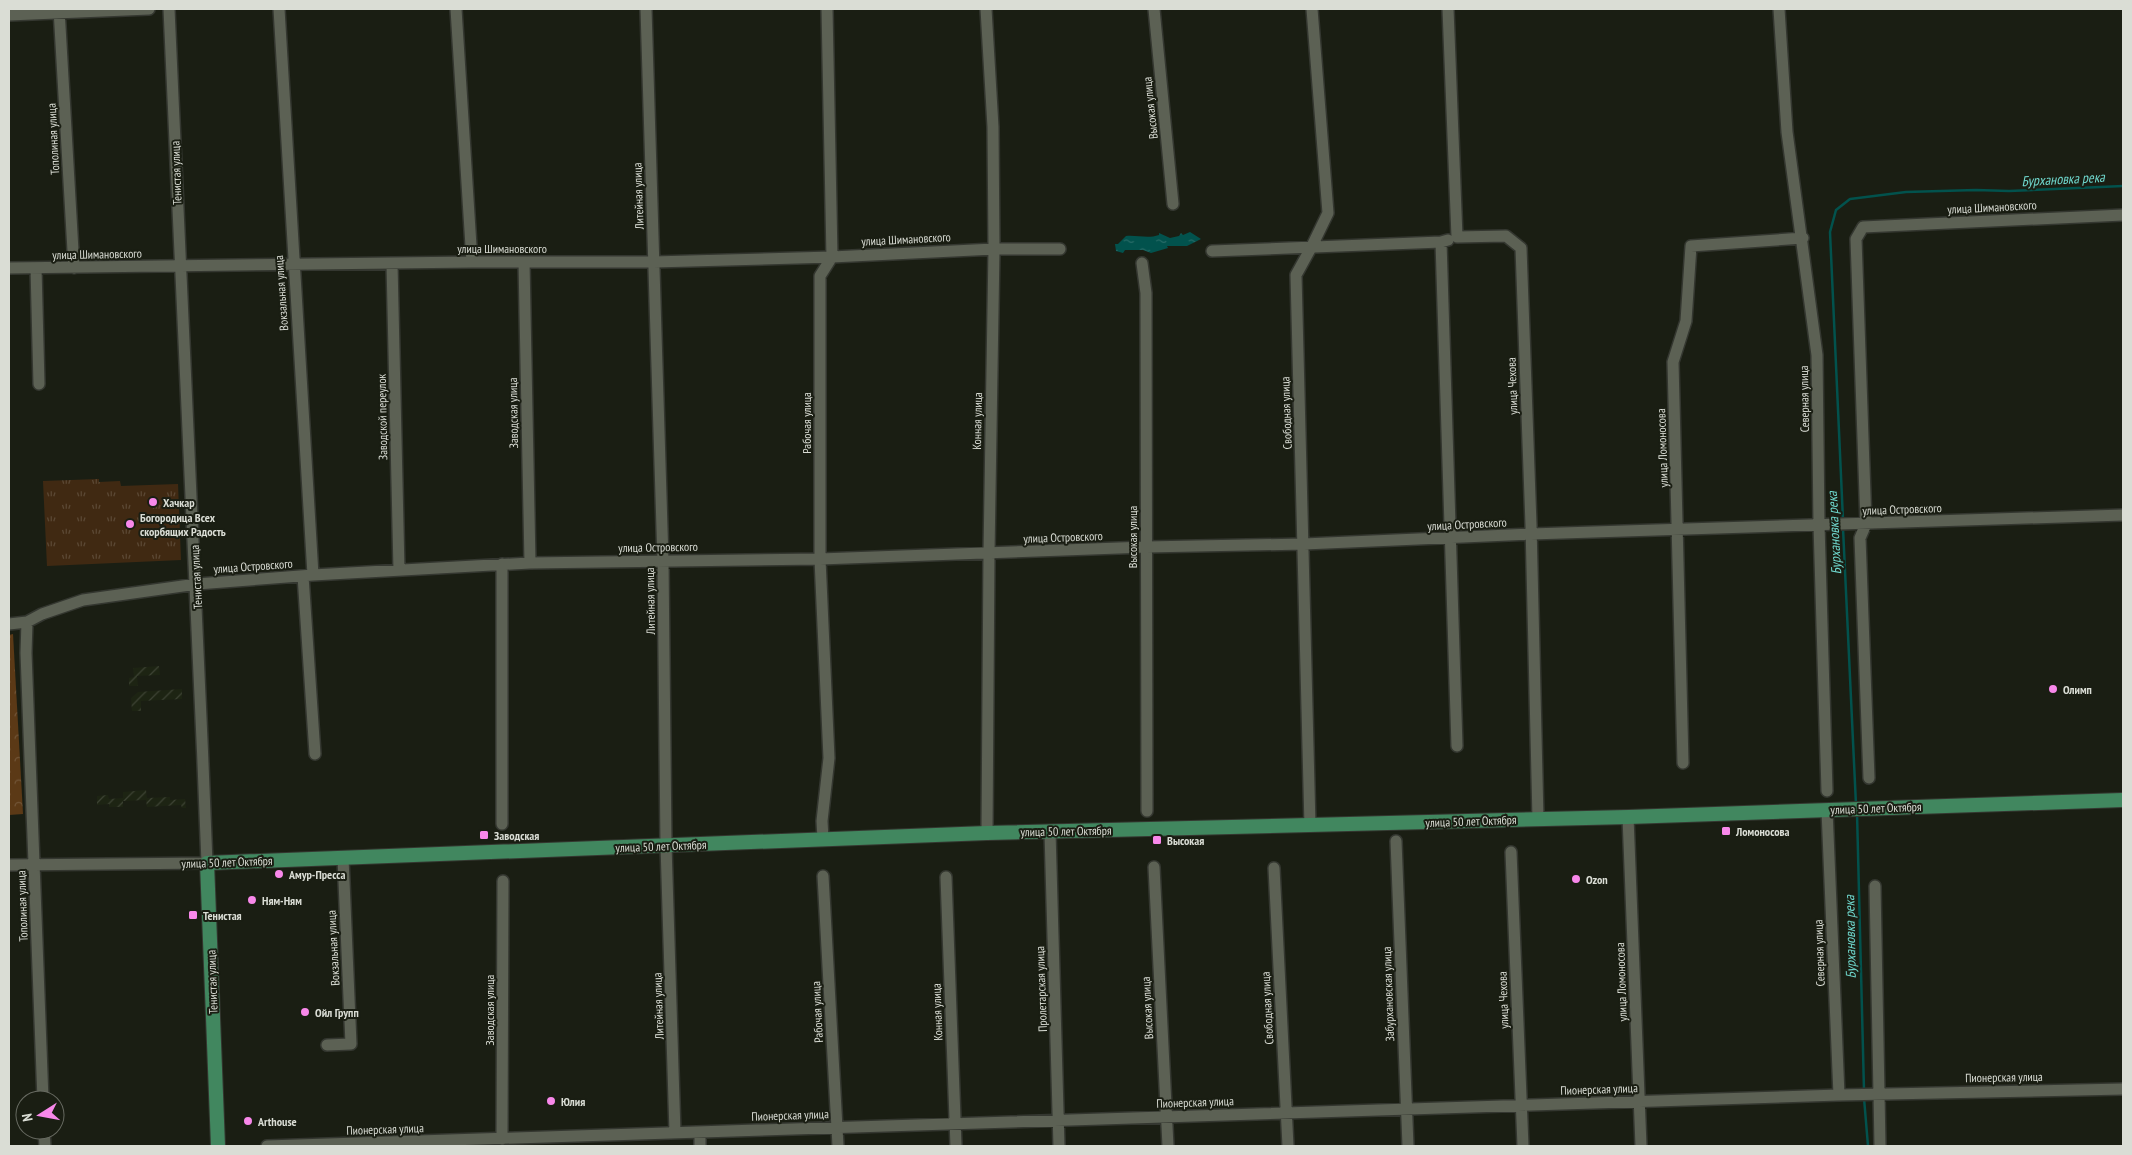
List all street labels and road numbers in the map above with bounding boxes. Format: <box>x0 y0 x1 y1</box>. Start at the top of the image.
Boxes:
street label: Высокая улица <box>1139 76 1161 140</box>
street label: Тополиная улица <box>44 103 62 175</box>
street label: Тенистая улица <box>167 141 185 205</box>
street label: Литейная улица <box>629 162 647 231</box>
street label: улица Шимановского <box>1947 197 2037 217</box>
street label: улица Шимановского <box>861 229 951 249</box>
street label: улица Шимановского <box>457 241 547 256</box>
street label: улица Шимановского <box>52 246 142 262</box>
street label: Вокзальная улица <box>271 255 291 331</box>
street label: улица Чехова <box>1503 357 1520 415</box>
street label: Северная улица <box>1796 365 1812 433</box>
street label: Заводской переулок <box>374 373 390 460</box>
street label: Свободная улица <box>1277 376 1295 450</box>
street label: Заводская улица <box>505 377 521 449</box>
street label: Рабочая улица <box>799 392 814 454</box>
street label: Конная улица <box>969 392 985 450</box>
street label: улица Ломоносова <box>1653 408 1671 488</box>
street label: улица Островского <box>1862 500 1942 518</box>
street label: Высокая улица <box>1125 506 1140 568</box>
street label: улица Островского <box>1427 514 1507 534</box>
street label: улица Островского <box>1023 528 1103 546</box>
street label: улица Островского <box>618 539 698 555</box>
street label: Тенистая улица <box>187 544 205 609</box>
street label: улица Островского <box>213 556 293 576</box>
street label: Литейная улица <box>642 567 658 636</box>
street label: улица 50 лет Октября <box>1830 799 1922 817</box>
street label: улица 50 лет Октября <box>1425 812 1517 830</box>
street label: улица 50 лет Октября <box>1020 823 1112 839</box>
street label: улица 50 лет Октября <box>615 837 707 855</box>
street label: улица 50 лет Октября <box>181 853 273 871</box>
street label: Тополиная улица <box>13 870 31 942</box>
street label: Вокзальная улица <box>324 910 342 986</box>
street label: Северная улица <box>1810 919 1828 987</box>
street label: улица Ломоносова <box>1612 942 1630 1022</box>
street label: Пролетарская улица <box>1032 946 1050 1032</box>
street label: Забурхановская улица <box>1379 946 1397 1042</box>
street label: Тенистая улица <box>203 950 221 1014</box>
street label: Свободная улица <box>1258 971 1276 1045</box>
street label: улица Чехова <box>1494 971 1511 1029</box>
street label: Литейная улица <box>649 972 667 1041</box>
street label: Заводская улица <box>482 974 497 1045</box>
street label: Высокая улица <box>1138 976 1156 1040</box>
street label: Рабочая улица <box>808 981 826 1043</box>
street label: Конная улица <box>928 983 945 1041</box>
street label: Пионерская улица <box>1965 1069 2043 1085</box>
street label: Пионерская улица <box>1560 1080 1638 1098</box>
street label: Пионерская улица <box>1156 1093 1234 1111</box>
street label: Пионерская улица <box>751 1106 829 1124</box>
street label: Пионерская улица <box>346 1120 424 1138</box>

